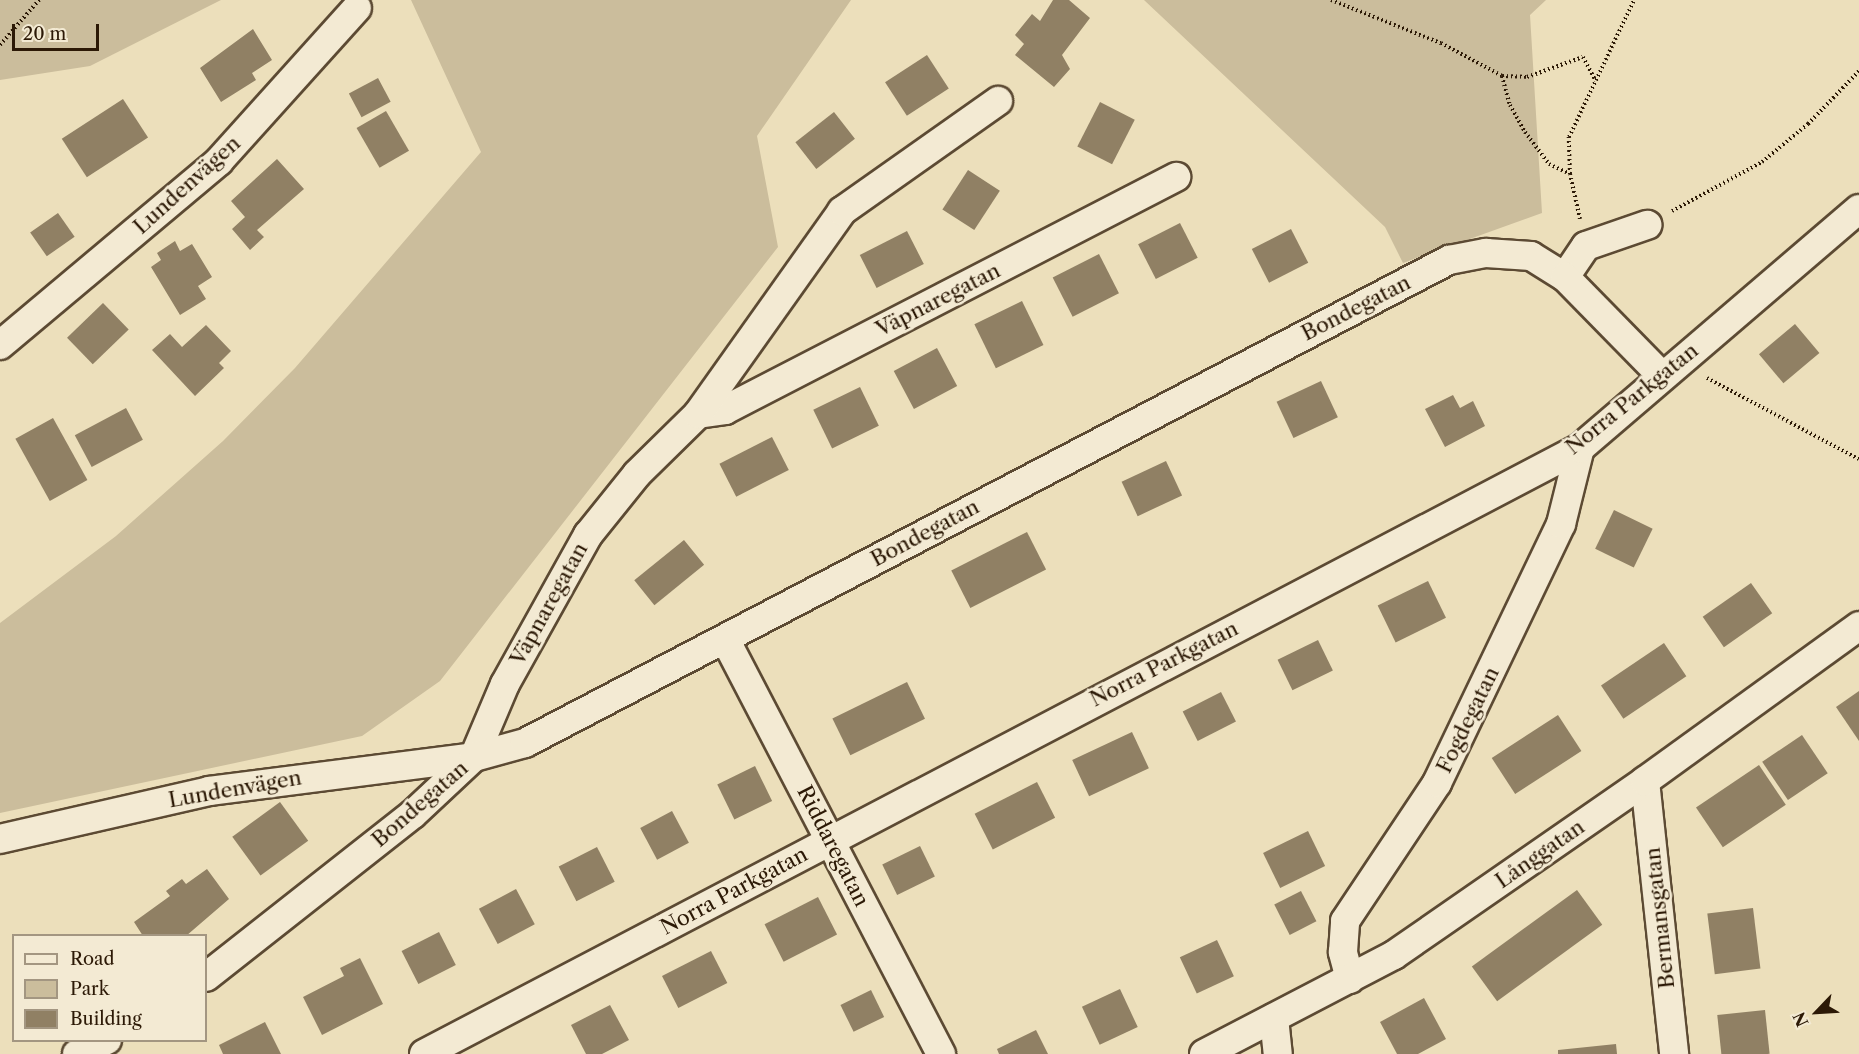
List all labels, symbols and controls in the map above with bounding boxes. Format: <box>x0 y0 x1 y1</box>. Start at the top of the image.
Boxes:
scale bar <box>15 12 102 50</box>
text: 20 m <box>23 23 66 45</box>
street label: Lundenvägen <box>129 131 245 239</box>
street label: Väpnaregatan <box>872 258 1004 342</box>
street label: Bondegatan <box>1297 270 1415 346</box>
street label: Norra Parkgatan <box>1561 338 1703 460</box>
street label: Bondegatan <box>867 494 983 572</box>
street label: Väpnaregatan <box>505 538 593 670</box>
street label: Norra Parkgatan <box>1086 616 1242 712</box>
street label: Fogdegatan <box>1431 663 1505 777</box>
street label: Bondegatan <box>367 755 473 853</box>
street label: Lundenvägen <box>166 765 304 813</box>
street label: Riddaregatan <box>792 781 874 911</box>
street label: Långgatan <box>1491 814 1589 894</box>
street label: Norra Parkgatan <box>656 842 812 940</box>
street label: Bermansgatan <box>1640 846 1680 990</box>
legend <box>12 934 207 1042</box>
text: Road <box>70 948 115 970</box>
text: Park <box>70 978 109 1000</box>
north arrow <box>1787 982 1847 1042</box>
text: Building <box>70 1008 142 1030</box>
text: N <box>1789 1009 1813 1030</box>

